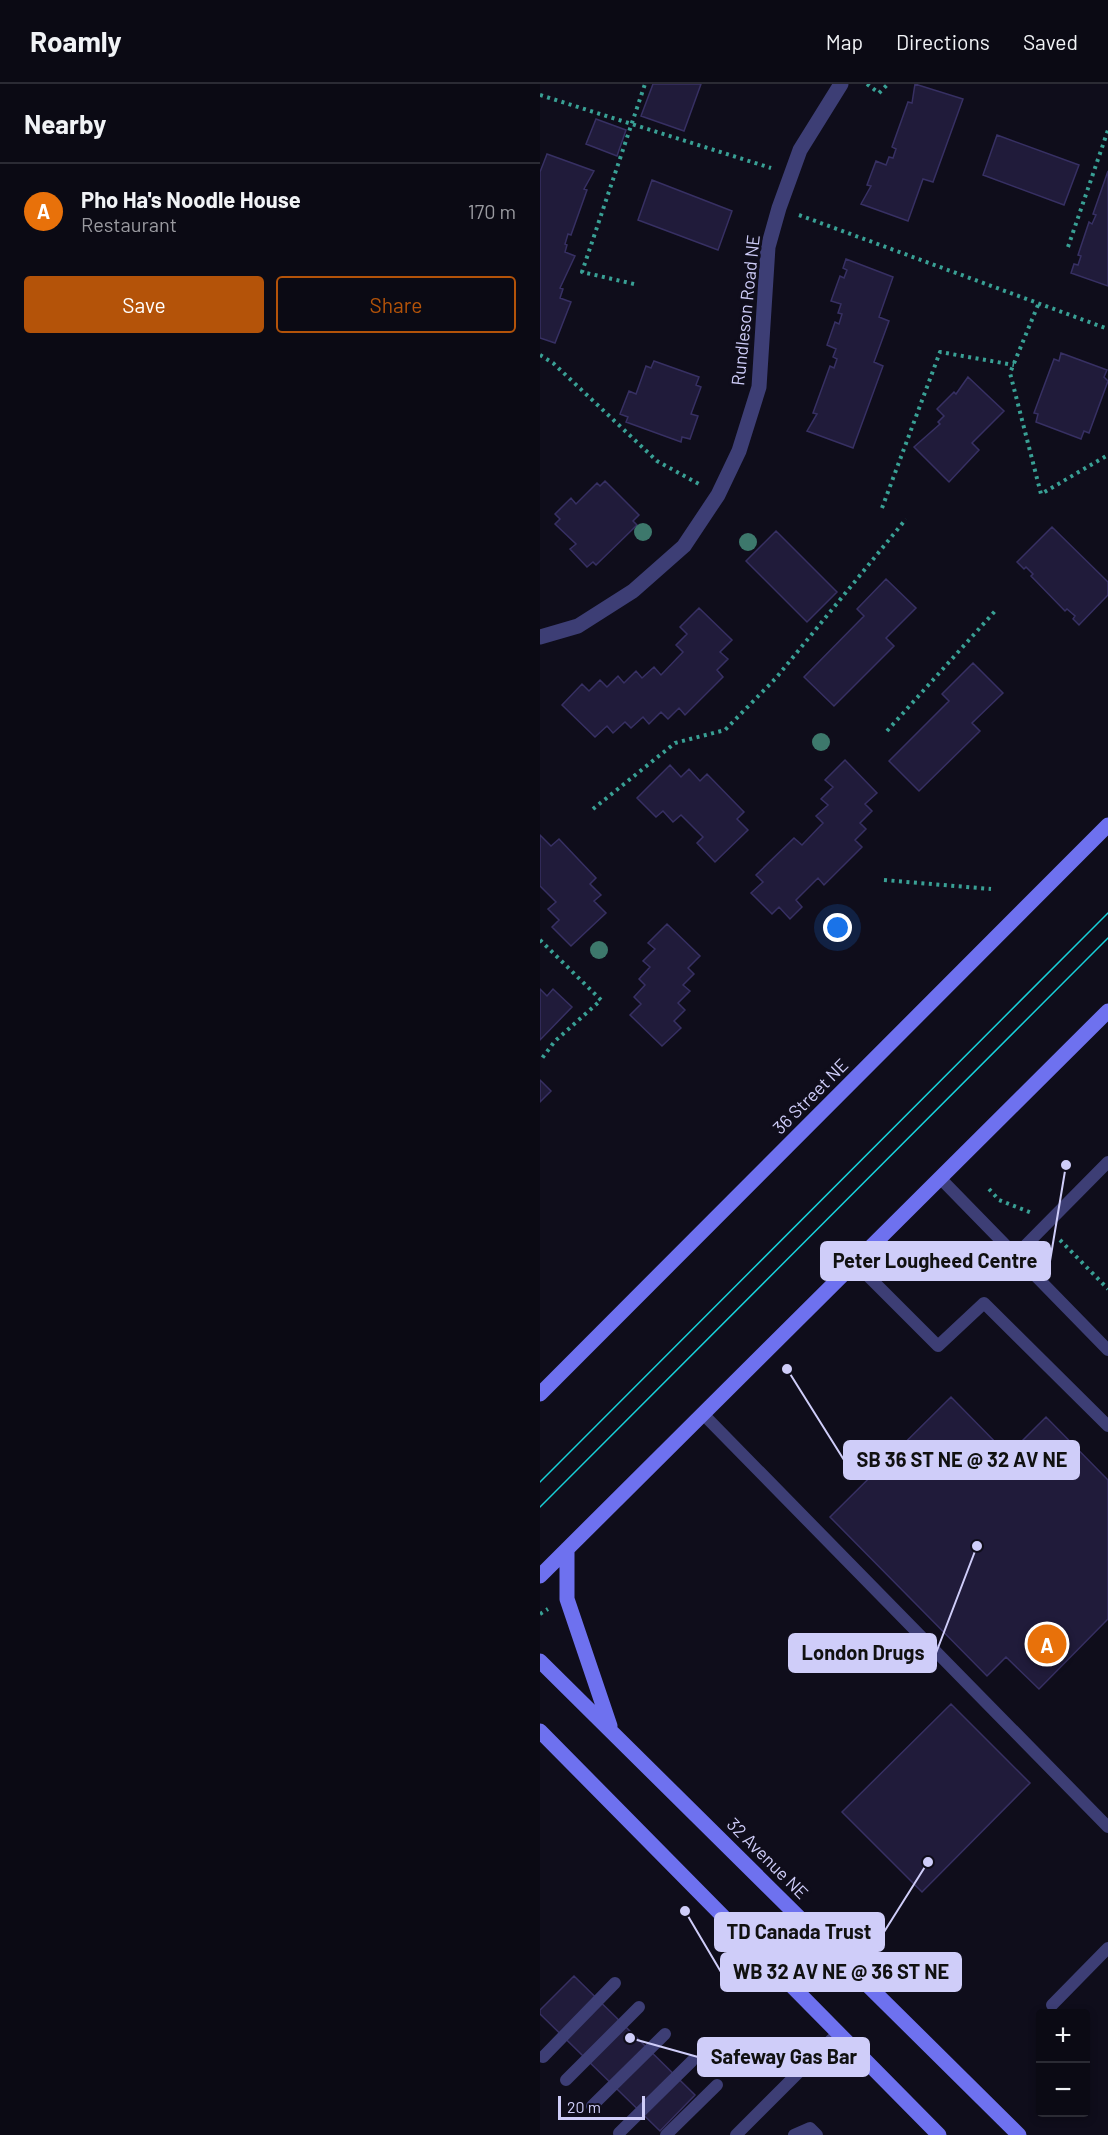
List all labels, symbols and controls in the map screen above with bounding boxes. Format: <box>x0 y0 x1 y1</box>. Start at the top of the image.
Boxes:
text: Roamly <box>30 24 122 58</box>
text: Map <box>826 29 863 54</box>
text: Directions <box>896 29 990 54</box>
text: Saved <box>1023 29 1078 54</box>
text: Nearby <box>24 108 106 139</box>
text: Pho Ha's Noodle House <box>81 186 301 212</box>
text: A <box>37 199 50 223</box>
text: 170 m <box>468 199 516 223</box>
text: Restaurant <box>81 212 177 236</box>
street label: Rundleson Road NE <box>726 233 764 387</box>
button: Save <box>24 276 264 333</box>
button: Share <box>276 276 516 333</box>
your location <box>823 913 852 942</box>
street label: 36 Street NE <box>768 1054 852 1138</box>
callout: Peter Lougheed Centre <box>821 1242 1050 1280</box>
text: Peter Lougheed Centre <box>833 1248 1037 1272</box>
callout: SB 36 ST NE @ 32 AV NE <box>844 1441 1079 1479</box>
text: SB 36 ST NE @ 32 AV NE <box>857 1447 1067 1471</box>
pin: A <box>1028 1622 1066 1666</box>
callout: London Drugs <box>789 1634 936 1672</box>
text: London Drugs <box>802 1640 924 1664</box>
street label: 32 Avenue NE <box>723 1813 813 1903</box>
callout: TD Canada Trust <box>715 1913 884 1951</box>
text: TD Canada Trust <box>727 1919 871 1943</box>
callout: WB 32 AV NE @ 36 ST NE <box>721 1953 961 1991</box>
text: WB 32 AV NE @ 36 ST NE <box>733 1959 949 1983</box>
map controls <box>1036 2009 1090 2117</box>
button: + <box>1036 2009 1090 2063</box>
callout: Safeway Gas Bar <box>698 2038 869 2076</box>
text: Safeway Gas Bar <box>711 2044 858 2068</box>
button: − <box>1036 2063 1090 2117</box>
scale bar <box>558 2093 645 2120</box>
text: 20 m <box>567 2097 601 2116</box>

